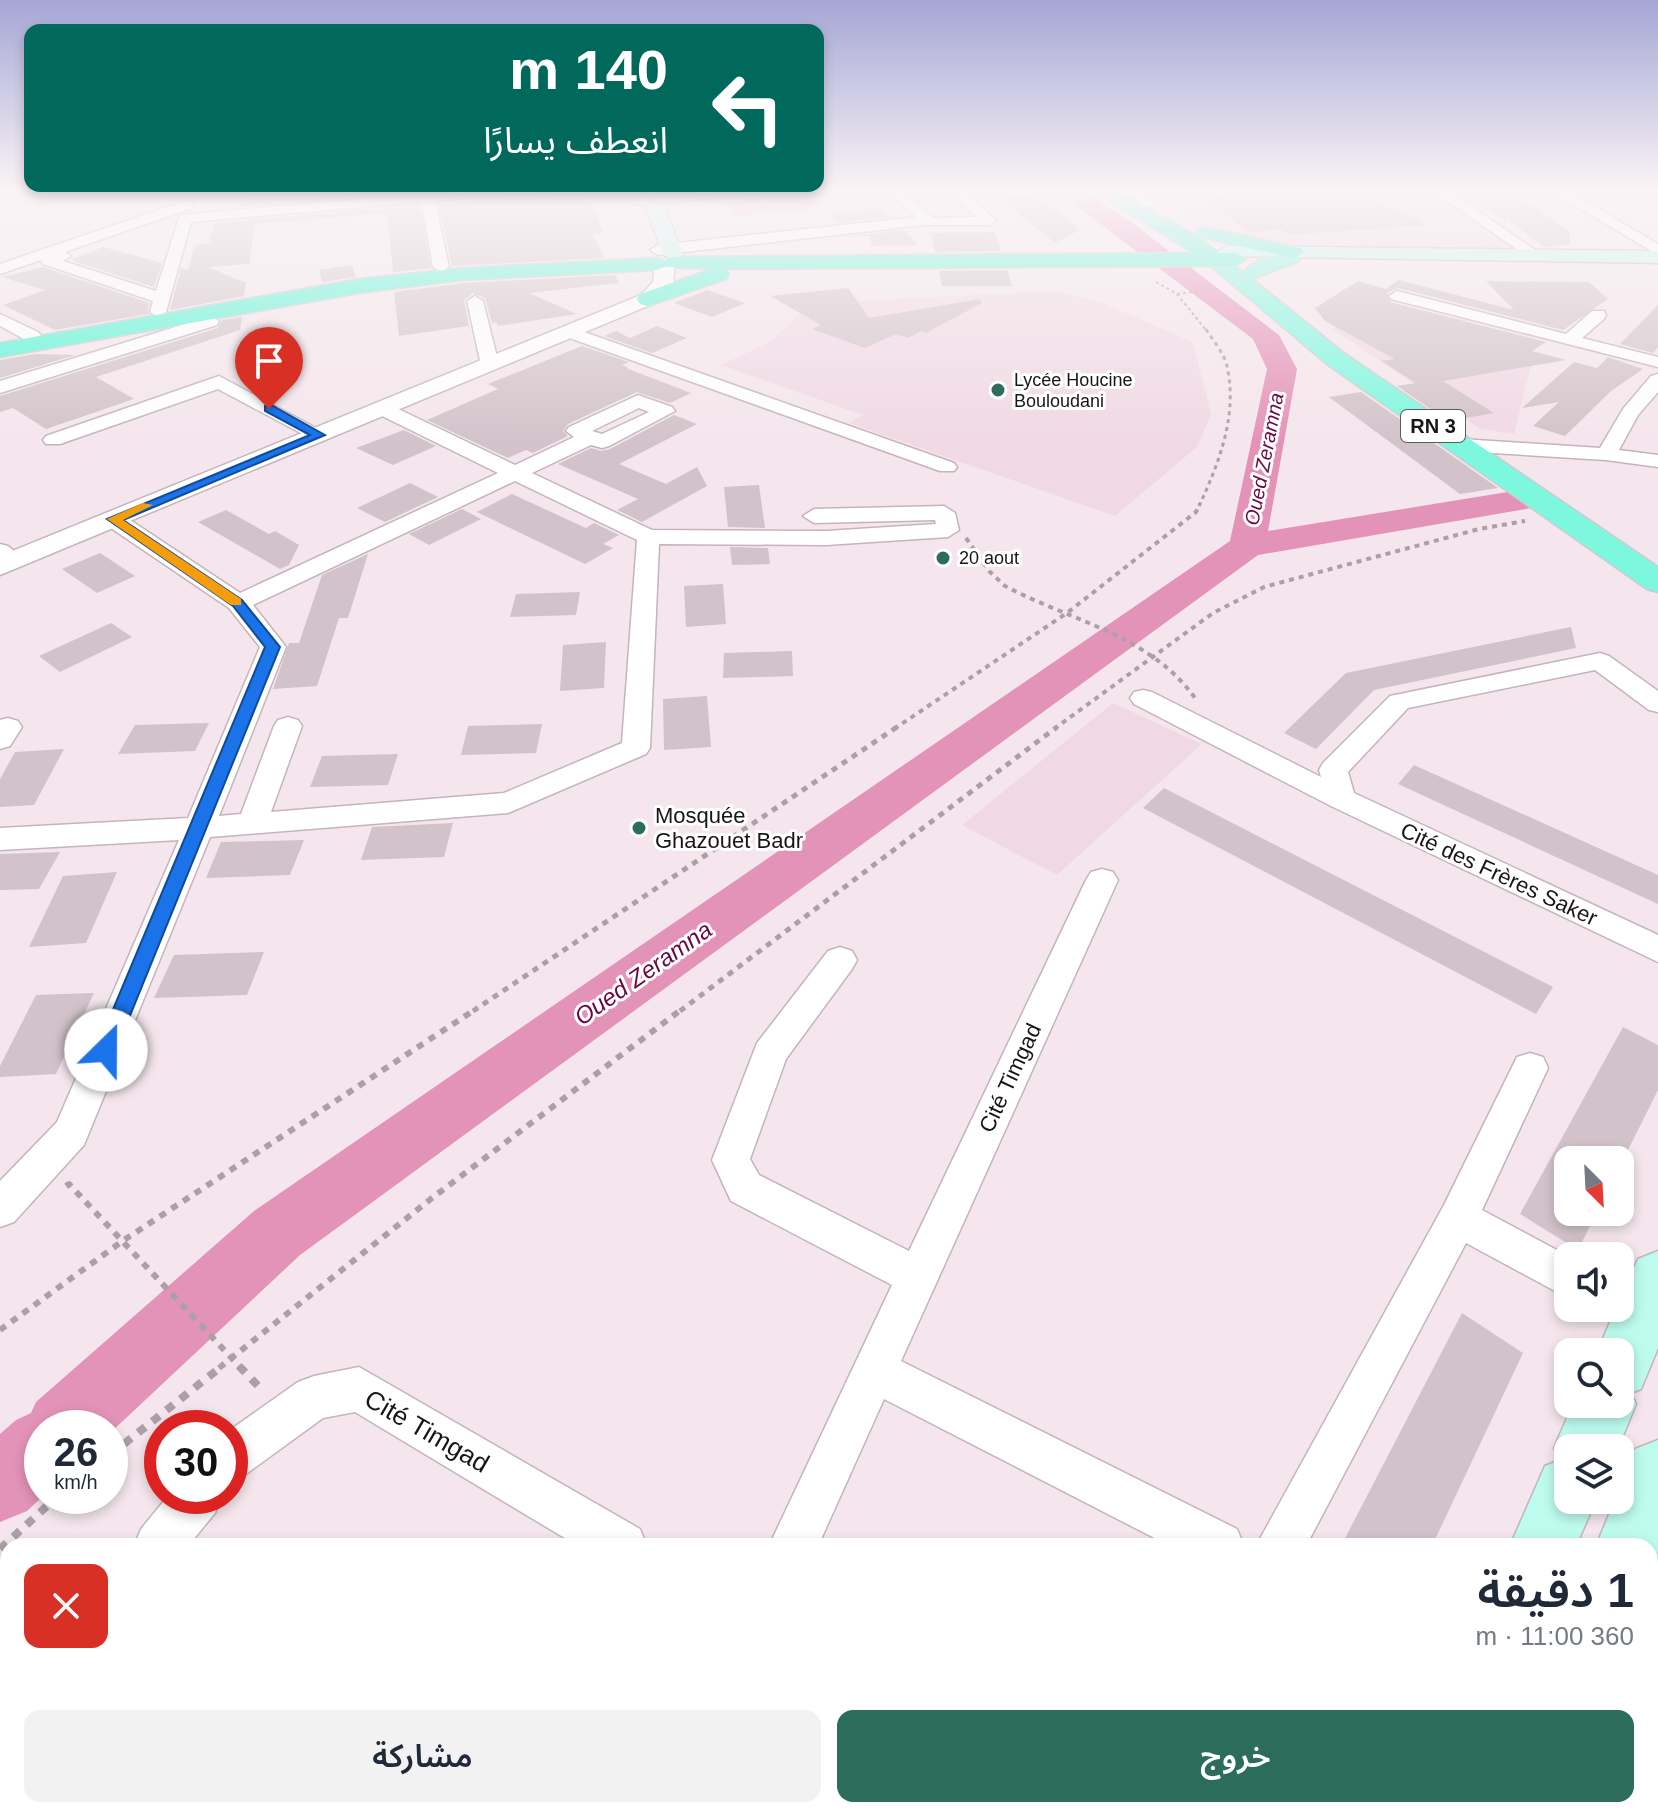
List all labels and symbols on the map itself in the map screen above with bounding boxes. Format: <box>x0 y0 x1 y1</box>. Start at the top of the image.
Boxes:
pin <box>235 327 303 409</box>
place label: Lycée Houcine Bouloudani <box>1014 370 1132 411</box>
marker: Lycée Houcine Bouloudani <box>989 381 1007 399</box>
water label: Oued Zeramna <box>1240 391 1288 527</box>
road number: RN 3 <box>1401 410 1465 442</box>
place label: 20 aout <box>959 548 1019 568</box>
marker: 20 aout <box>934 549 952 567</box>
place label: Mosquée Ghazouet Badr <box>655 803 803 853</box>
street label: Cité des Frères Saker <box>1397 817 1601 931</box>
marker: Mosquée Ghazouet Badr <box>630 819 648 837</box>
water label: Oued Zeramna <box>569 916 717 1030</box>
position arrow <box>64 1008 148 1092</box>
street label: Cité Timgad <box>974 1020 1046 1136</box>
north arrow <box>1554 1146 1634 1226</box>
street label: Cité Timgad <box>359 1383 495 1479</box>
speed limit sign: 30 <box>144 1410 248 1514</box>

